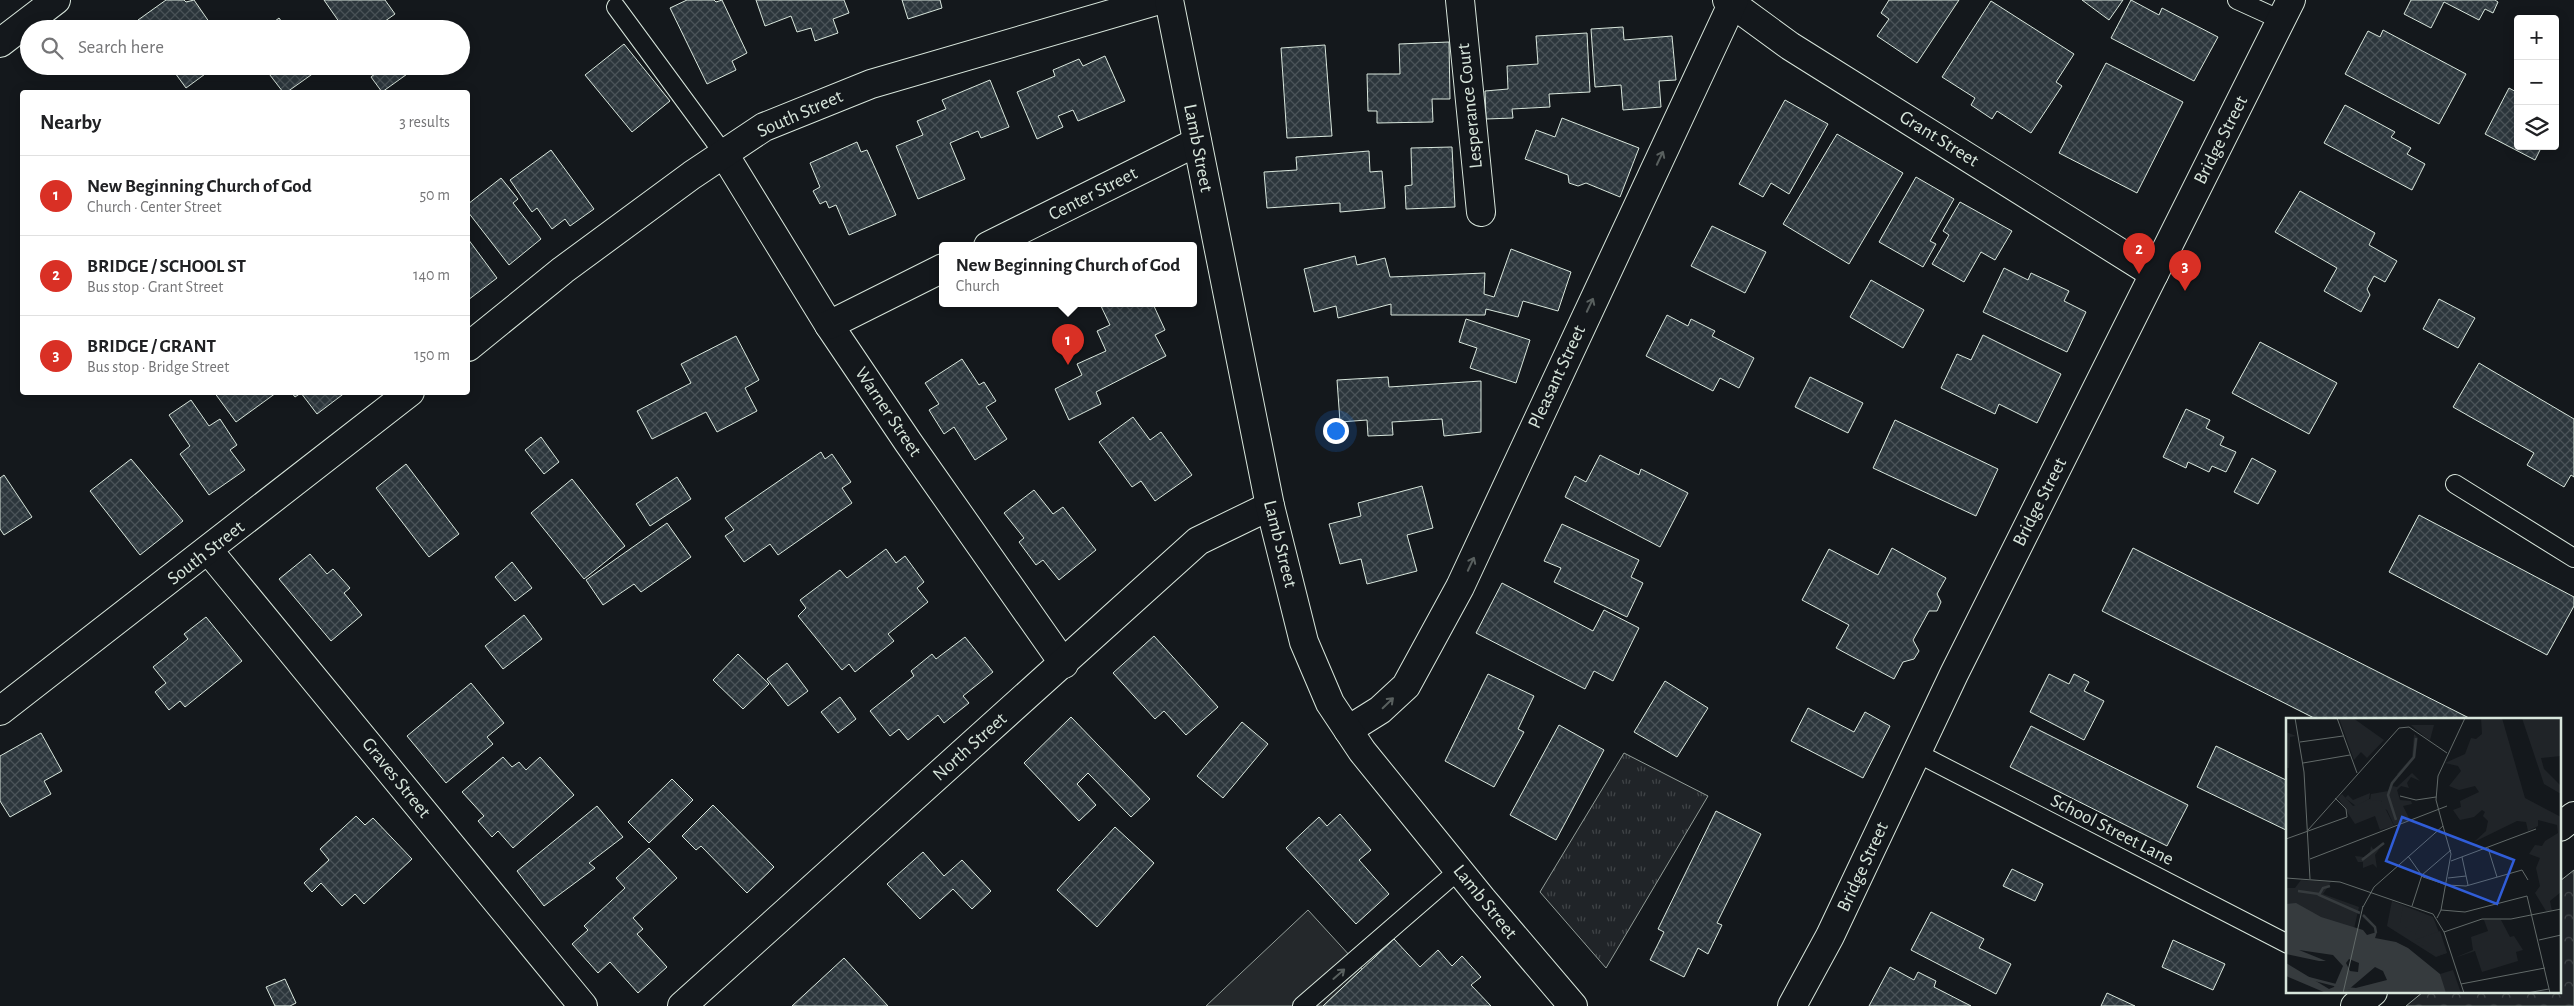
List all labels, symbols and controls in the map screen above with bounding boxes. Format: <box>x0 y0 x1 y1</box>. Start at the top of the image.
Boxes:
map controls <box>2514 15 2559 150</box>
button: + <box>2514 15 2559 60</box>
search box <box>20 20 470 75</box>
icon: search <box>38 34 66 62</box>
text: Search here <box>78 38 164 57</box>
street label: Lesperance Court <box>1454 42 1486 170</box>
button: − <box>2514 60 2559 105</box>
street label: South Street <box>754 87 846 141</box>
street label: Bridge Street <box>2191 93 2251 187</box>
street label: Lamb Street <box>1180 102 1216 194</box>
button: layers <box>2514 105 2559 150</box>
street label: Grant Street <box>1896 107 1982 171</box>
text: Nearby <box>40 112 101 133</box>
text: 3 results <box>399 114 450 130</box>
one-way arrow <box>1655 151 1665 166</box>
street label: Center Street <box>1046 164 1140 224</box>
text: New Beginning Church of God <box>87 177 312 196</box>
text: 1 <box>53 187 59 203</box>
text: 50 m <box>419 187 450 203</box>
text: Church · Center Street <box>87 199 222 215</box>
pin: 2 <box>2123 233 2155 274</box>
popup <box>939 242 1197 307</box>
pin: 3 <box>2169 250 2201 291</box>
text: New Beginning Church of God <box>956 256 1180 275</box>
text: BRIDGE / SCHOOL ST <box>87 257 246 276</box>
text: 2 <box>52 267 60 283</box>
text: 140 m <box>413 267 450 283</box>
text: Church <box>956 278 1000 294</box>
text: Bus stop · Grant Street <box>87 279 223 295</box>
one-way arrow <box>1586 298 1596 313</box>
street label: Pleasant Street <box>1525 322 1589 432</box>
pin: 1 <box>1052 324 1084 365</box>
text: BRIDGE / GRANT <box>87 337 216 356</box>
text: 3 <box>53 347 59 363</box>
text: 150 m <box>414 347 450 363</box>
text: Bus stop · Bridge Street <box>87 359 229 375</box>
street label: Warner Street <box>851 364 925 460</box>
your location <box>1323 418 1349 444</box>
street label: Bridge Street <box>2010 455 2070 549</box>
street label: Lamb Street <box>1260 498 1300 590</box>
street label: South Street <box>164 517 248 589</box>
one-way arrow <box>1466 557 1476 572</box>
one-way arrow <box>1382 697 1394 709</box>
street label: North Street <box>930 709 1010 785</box>
inset map <box>2286 718 2562 994</box>
street label: Graves Street <box>358 734 434 822</box>
street label: School Street Lane <box>2047 791 2177 869</box>
street label: Bridge Street <box>1834 819 1892 915</box>
street label: Lamb Street <box>1450 861 1520 943</box>
one-way arrow <box>1332 968 1345 980</box>

